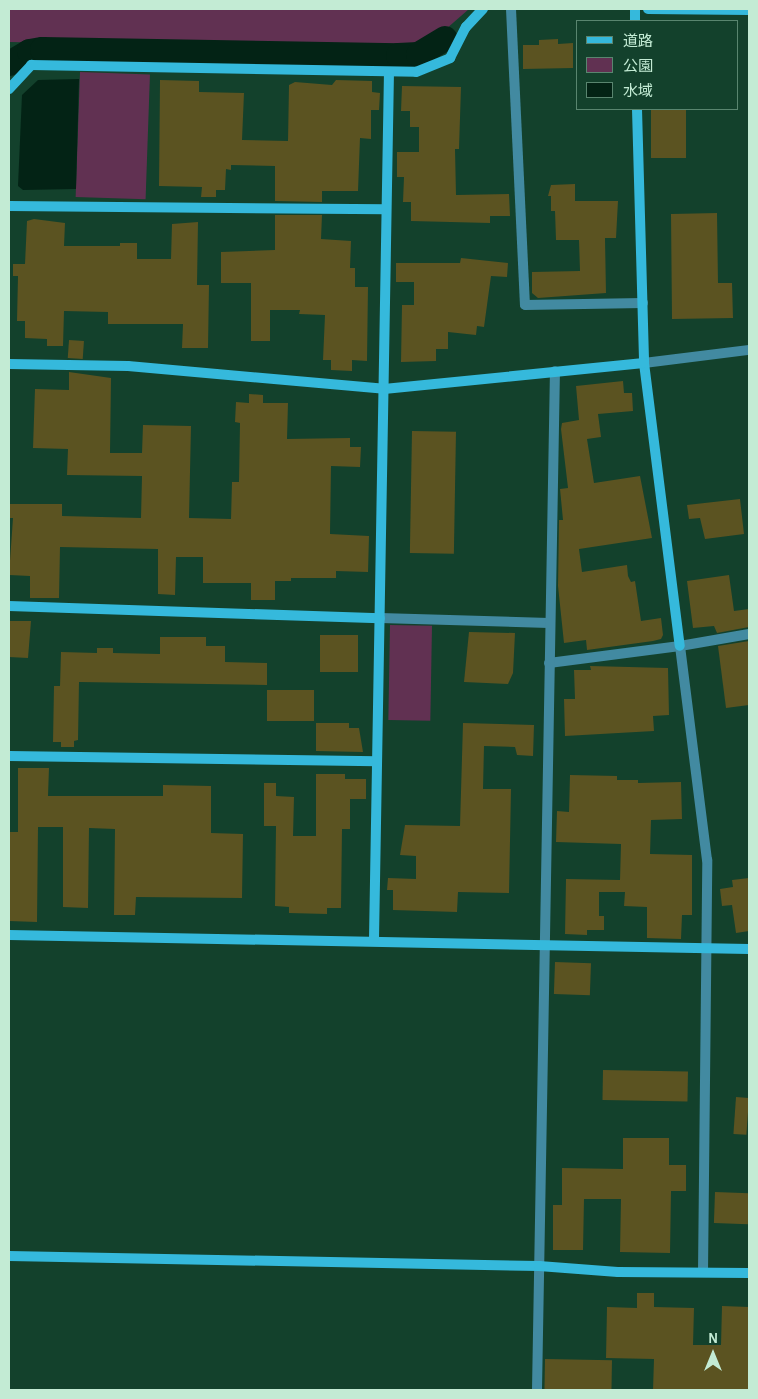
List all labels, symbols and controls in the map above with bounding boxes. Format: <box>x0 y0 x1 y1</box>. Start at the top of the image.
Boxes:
legend <box>576 20 738 110</box>
text: 道路 <box>623 34 653 49</box>
text: 公園 <box>623 59 653 74</box>
text: 水域 <box>623 84 653 99</box>
north arrow <box>688 1329 738 1379</box>
text: N <box>708 1332 718 1346</box>

